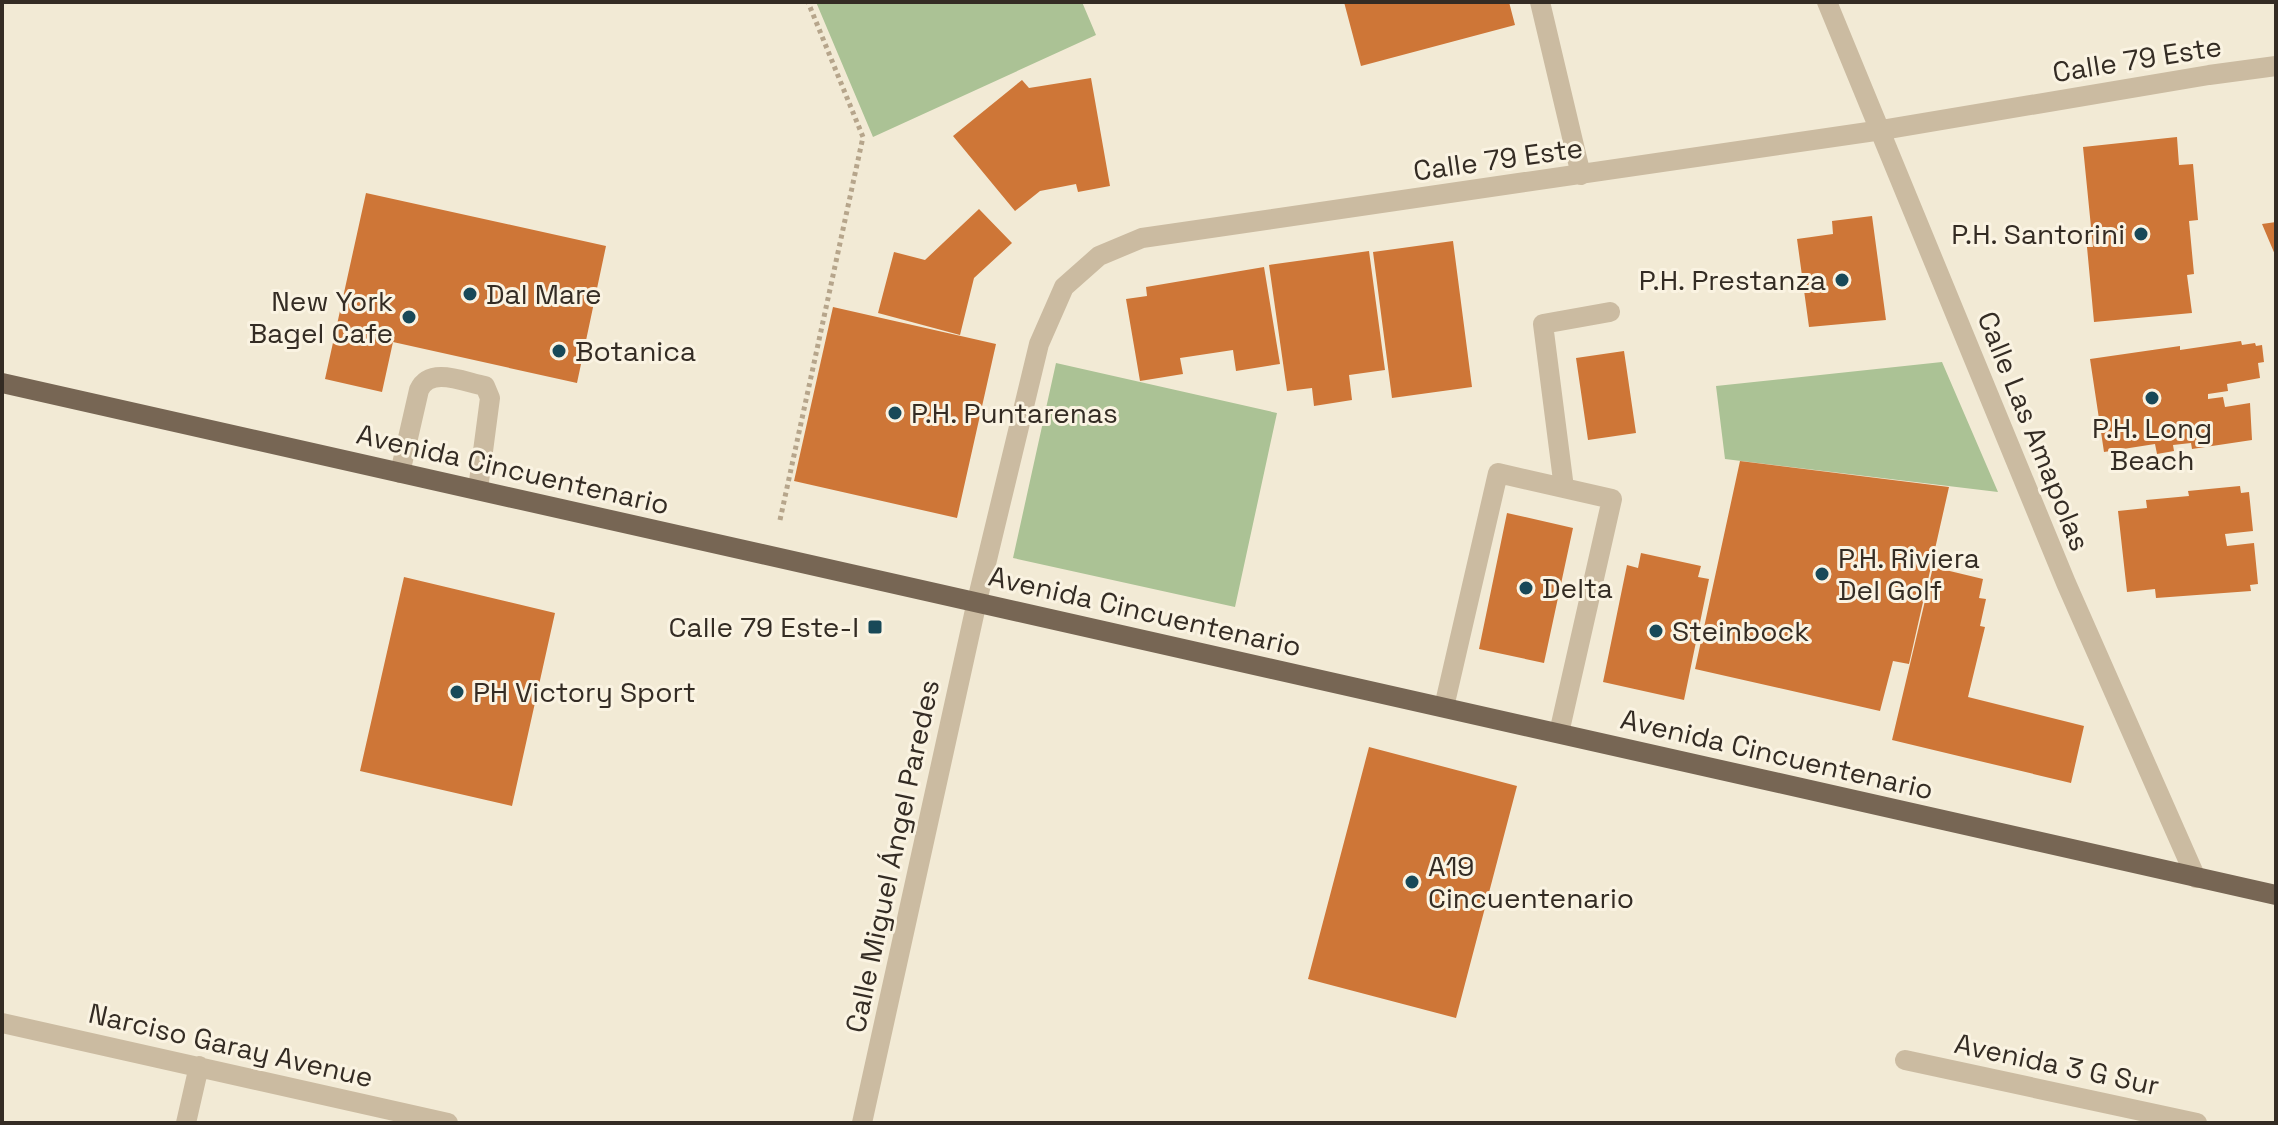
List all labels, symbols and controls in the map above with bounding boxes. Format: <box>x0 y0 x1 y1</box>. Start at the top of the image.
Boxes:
street label: Calle 79 Este <box>2050 28 2224 90</box>
street label: Calle 79 Este <box>1411 129 1585 189</box>
place label: P.H. Santorini <box>1951 216 2125 252</box>
marker: P.H. Santorini <box>2132 225 2150 243</box>
place label: P.H. Prestanza <box>1639 262 1826 298</box>
marker: P.H. Prestanza <box>1833 271 1851 289</box>
place label: Dal Mare <box>486 276 602 312</box>
place label: New York Bagel Cafe <box>249 283 393 351</box>
marker: Dal Mare <box>461 285 479 303</box>
street label: Calle Las Amapolas <box>1970 306 2098 556</box>
marker: New York Bagel Cafe <box>400 308 418 326</box>
place label: Botanica <box>575 333 696 369</box>
marker: Botanica <box>550 342 568 360</box>
marker: P.H. Long Beach <box>2143 389 2161 407</box>
place label: P.H. Puntarenas <box>911 395 1118 431</box>
marker: P.H. Puntarenas <box>886 404 904 422</box>
place label: P.H. Long Beach <box>2092 410 2212 478</box>
street label: Avenida Cincuentenario <box>353 415 673 523</box>
place label: P.H. Riviera Del Golf <box>1838 540 1980 608</box>
street label: Avenida Cincuentenario <box>985 557 1305 665</box>
marker: P.H. Riviera Del Golf <box>1813 565 1831 583</box>
place label: Delta <box>1542 570 1613 606</box>
marker: Delta <box>1517 579 1535 597</box>
place label: Calle 79 Este-I <box>669 609 859 645</box>
place label: Steinbock <box>1672 613 1809 649</box>
marker: Calle 79 Este-I <box>866 618 884 636</box>
marker: Steinbock <box>1647 622 1665 640</box>
place label: PH Victory Sport <box>473 674 696 710</box>
street label: Calle Miguel Ángel Paredes <box>837 676 947 1036</box>
marker: PH Victory Sport <box>448 683 466 701</box>
street label: Avenida Cincuentenario <box>1617 700 1937 808</box>
place label: A19 Cincuentenario <box>1428 848 1634 916</box>
marker: A19 Cincuentenario <box>1403 873 1421 891</box>
street label: Narciso Garay Avenue <box>85 995 377 1095</box>
street label: Avenida 3 G Sur <box>1951 1025 2163 1103</box>

